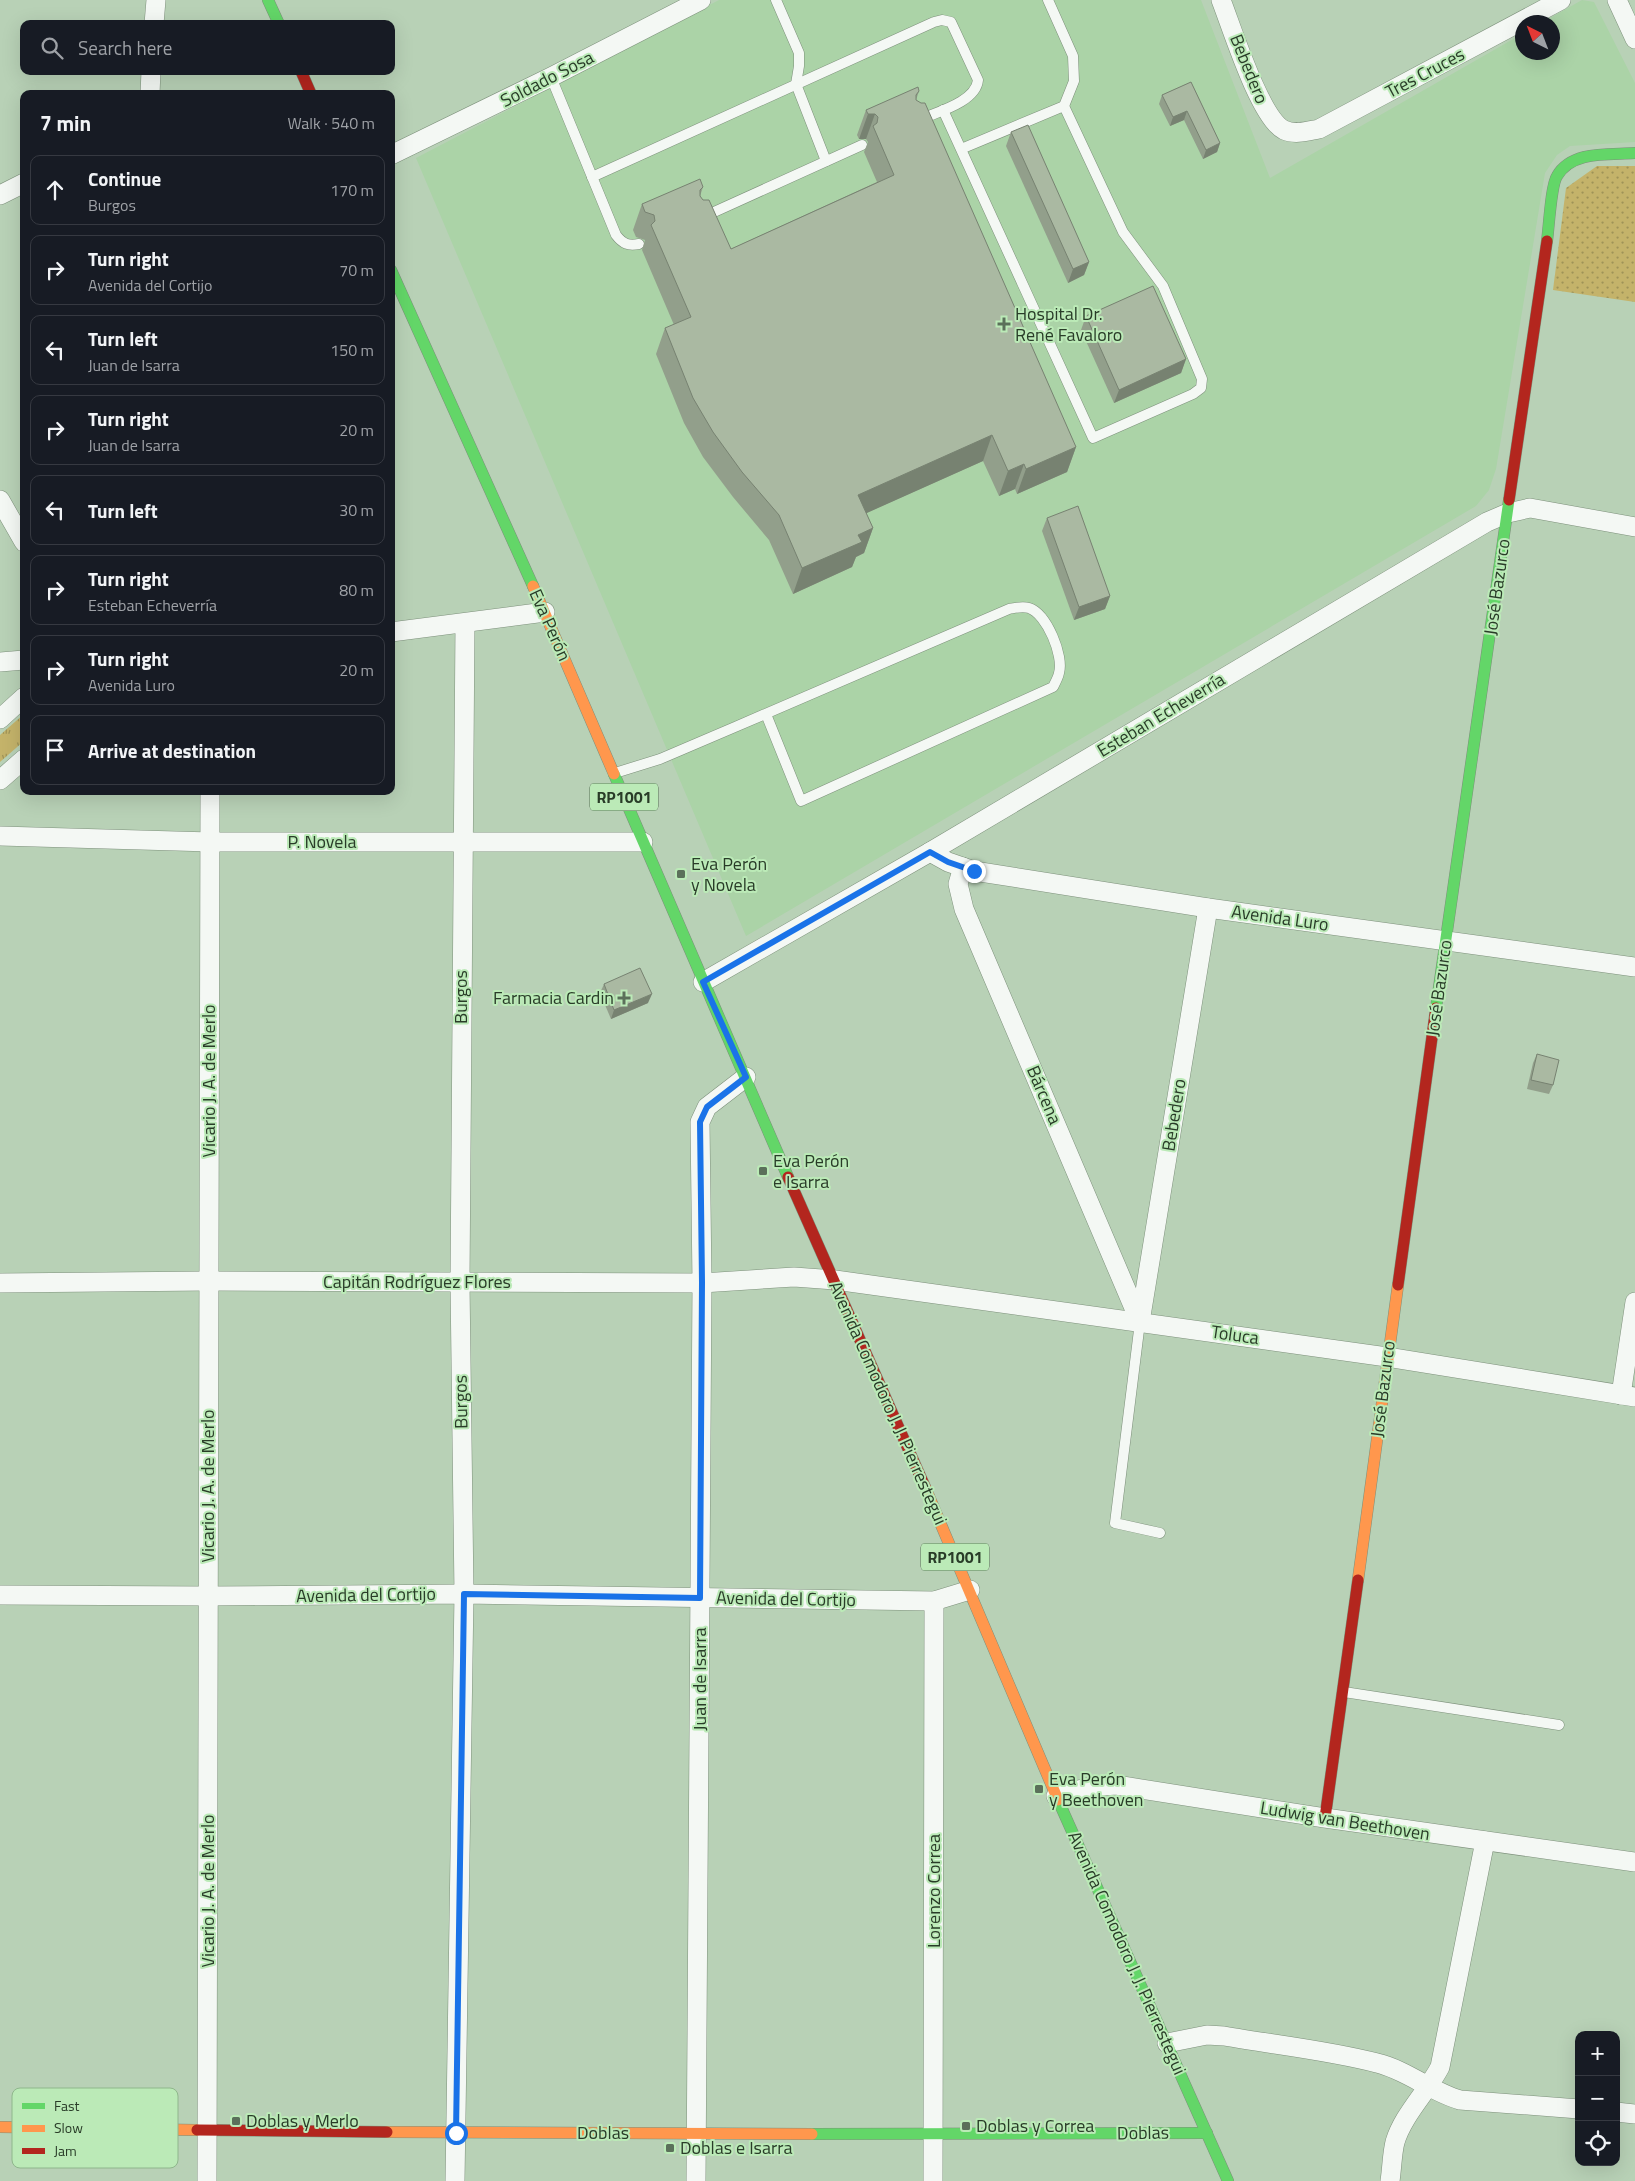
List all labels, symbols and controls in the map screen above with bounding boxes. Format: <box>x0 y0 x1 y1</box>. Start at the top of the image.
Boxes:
north arrow <box>1515 15 1560 60</box>
search box <box>20 20 395 75</box>
street label: Bebedero <box>1223 30 1276 108</box>
text: Search here <box>78 33 172 62</box>
icon: search <box>38 34 66 62</box>
street label: Tres Cruces <box>1380 40 1469 105</box>
street label: Soldado Sosa <box>495 43 598 114</box>
text: 7 min <box>40 107 91 139</box>
text: Walk · 540 m <box>287 111 375 135</box>
text: Continue <box>88 164 161 193</box>
icon: ahead <box>41 176 69 204</box>
text: 170 m <box>330 178 374 202</box>
text: Burgos <box>88 193 136 217</box>
text: Turn right <box>88 244 169 273</box>
icon: right <box>41 256 69 284</box>
text: 70 m <box>339 258 374 282</box>
text: Avenida del Cortijo <box>88 273 212 297</box>
place label: Hospital Dr. René Favaloro <box>1015 300 1122 348</box>
marker: Hospital Dr. René Favaloro <box>997 317 1011 331</box>
text: Turn left <box>88 324 158 353</box>
icon: left <box>41 336 69 364</box>
text: 150 m <box>330 338 374 362</box>
text: Juan de Isarra <box>88 353 180 377</box>
text: Turn right <box>88 404 169 433</box>
icon: right <box>41 416 69 444</box>
text: 20 m <box>339 418 374 442</box>
text: Juan de Isarra <box>88 433 180 457</box>
icon: left <box>41 496 69 524</box>
text: Turn left <box>88 496 158 525</box>
text: 30 m <box>339 498 374 522</box>
street label: José Bazurco <box>1476 537 1517 637</box>
text: Turn right <box>88 564 169 593</box>
icon: right <box>41 576 69 604</box>
text: 80 m <box>339 578 374 602</box>
street label: Eva Perón <box>523 585 578 665</box>
text: Esteban Echeverría <box>88 593 217 617</box>
text: Turn right <box>88 644 169 673</box>
icon: right <box>41 656 69 684</box>
text: 20 m <box>339 658 374 682</box>
street label: Esteban Echeverría <box>1092 666 1230 764</box>
text: Avenida Luro <box>88 673 175 697</box>
icon: arrive <box>41 736 69 764</box>
text: Arrive at destination <box>88 736 256 765</box>
road number: RP1001 <box>590 784 658 810</box>
street label: P. Novela <box>287 828 357 855</box>
place label: Eva Perón y Novela <box>691 850 767 898</box>
route end <box>963 860 986 883</box>
marker: Eva Perón y Novela <box>675 868 687 880</box>
street label: Avenida Luro <box>1230 897 1330 938</box>
street label: José Bazurco <box>1418 938 1459 1038</box>
street label: Burgos <box>447 970 474 1024</box>
place label: Farmacia Cardin <box>493 984 614 1011</box>
marker: Farmacia Cardin <box>618 992 630 1004</box>
street label: Vicario J. A. de Merlo <box>195 1004 222 1158</box>
street label: Bárcena <box>1020 1061 1069 1128</box>
street label: Bebedero <box>1154 1077 1193 1153</box>
place label: Eva Perón e Isarra <box>773 1147 849 1195</box>
marker: Eva Perón e Isarra <box>757 1165 769 1177</box>
street label: Capitán Rodríguez Flores <box>323 1268 511 1295</box>
street label: Avenida Comodoro J. J. Pierrestegui <box>822 1277 954 1529</box>
street label: Toluca <box>1209 1318 1261 1351</box>
street label: José Bazurco <box>1363 1339 1402 1439</box>
street label: Burgos <box>447 1375 474 1429</box>
street label: Vicario J. A. de Merlo <box>194 1409 221 1563</box>
road number: RP1001 <box>921 1544 989 1570</box>
street label: Avenida del Cortijo <box>296 1580 436 1609</box>
street label: Avenida del Cortijo <box>716 1584 856 1613</box>
street label: Juan de Isarra <box>686 1627 713 1731</box>
place label: Eva Perón y Beethoven <box>1049 1765 1143 1813</box>
marker: Eva Perón y Beethoven <box>1033 1783 1045 1795</box>
street label: Ludwig van Beethoven <box>1258 1794 1432 1847</box>
street label: Vicario J. A. de Merlo <box>194 1814 221 1968</box>
street label: Avenida Comodoro J. J. Pierrestegui <box>1061 1827 1193 2079</box>
street label: Lorenzo Correa <box>920 1834 947 1948</box>
map controls <box>1575 2031 1620 2166</box>
button: + <box>1575 2031 1620 2076</box>
button: − <box>1575 2076 1620 2121</box>
legend <box>12 2088 178 2168</box>
text: Fast <box>54 2095 79 2116</box>
place label: Doblas y Merlo <box>246 2107 359 2134</box>
place label: Doblas y Correa <box>976 2112 1094 2139</box>
marker: Doblas y Merlo <box>230 2115 242 2127</box>
text: Slow <box>54 2117 83 2138</box>
street label: Doblas <box>577 2119 629 2146</box>
street label: Doblas <box>1117 2119 1169 2146</box>
marker: Doblas y Correa <box>960 2120 972 2132</box>
button: locate <box>1575 2121 1620 2166</box>
route start <box>445 2122 468 2145</box>
place label: Doblas e Isarra <box>680 2134 792 2161</box>
text: Jam <box>54 2140 77 2161</box>
marker: Doblas e Isarra <box>664 2142 676 2154</box>

